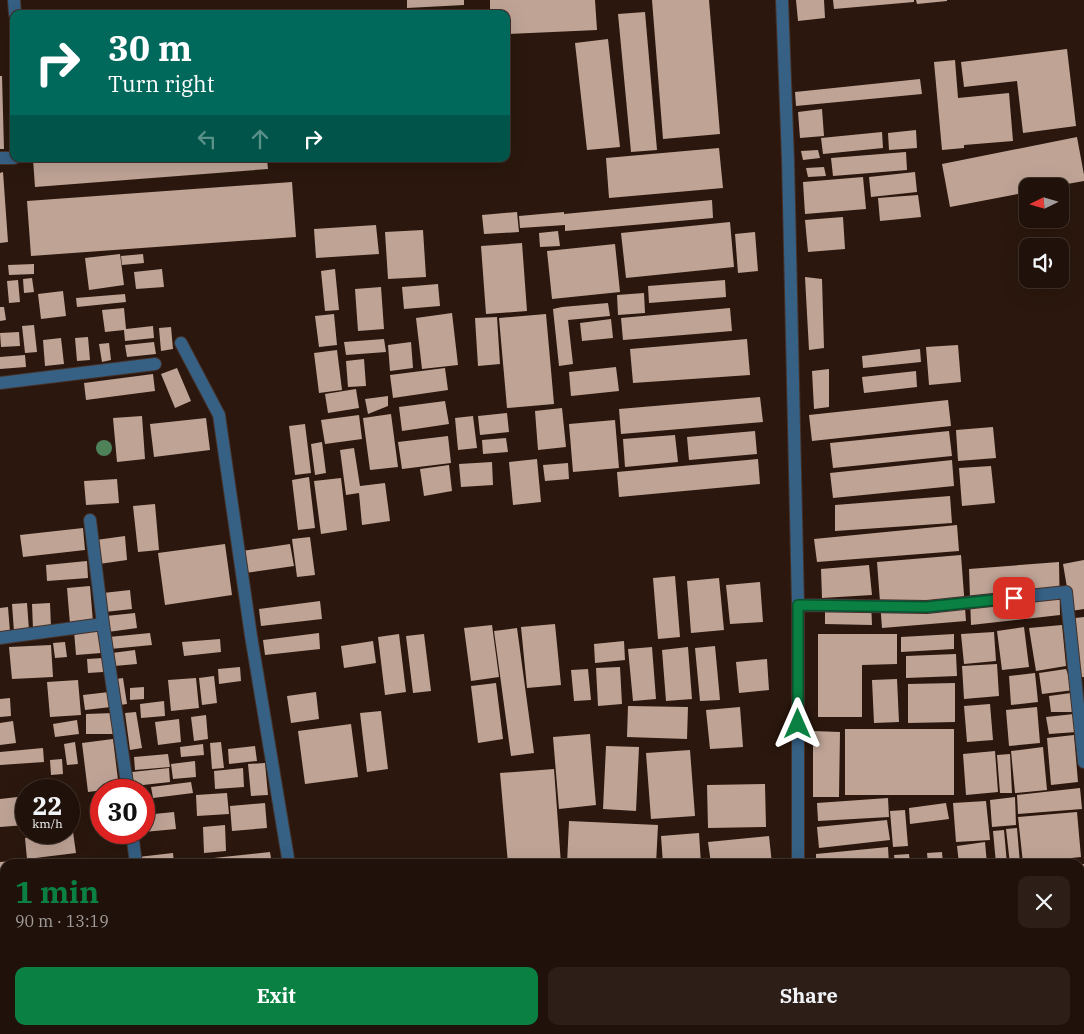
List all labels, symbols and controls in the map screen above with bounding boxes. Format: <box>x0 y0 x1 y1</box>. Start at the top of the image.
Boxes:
text: 30 m <box>108 25 192 71</box>
icon: right <box>25 30 90 95</box>
text: Turn right <box>108 69 215 98</box>
icon: left <box>193 125 221 153</box>
icon: ahead <box>246 125 274 153</box>
icon: right <box>299 125 327 153</box>
north arrow <box>1019 178 1069 228</box>
map controls <box>1019 178 1069 288</box>
button: sound <box>1019 238 1069 288</box>
pin <box>993 577 1035 619</box>
icon: arrive <box>1000 584 1028 612</box>
position arrow <box>771 697 823 749</box>
speed limit sign: 30 <box>90 779 155 844</box>
text: 22 <box>32 789 63 822</box>
text: km/h <box>32 816 63 831</box>
text: 1 min <box>15 872 99 911</box>
button: close <box>1018 876 1070 928</box>
text: 90 m · 13:19 <box>15 911 109 931</box>
button: Exit <box>15 967 538 1025</box>
button: Share <box>548 967 1070 1025</box>

